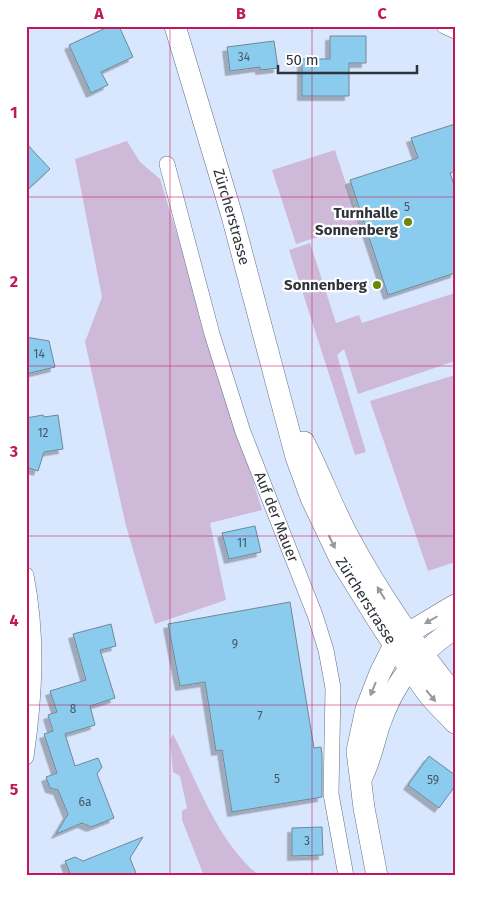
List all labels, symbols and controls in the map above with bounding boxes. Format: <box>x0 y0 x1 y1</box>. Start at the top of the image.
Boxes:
text: A <box>93 4 104 23</box>
text: B <box>236 4 246 23</box>
text: C <box>377 4 387 23</box>
scale bar <box>278 42 417 74</box>
house number: 34 <box>238 50 251 64</box>
text: 50 m <box>286 51 319 69</box>
text: 1 <box>10 103 18 122</box>
street label: Zürcherstrasse <box>209 167 254 267</box>
house number: 5 <box>404 200 410 214</box>
place label: Turnhalle Sonnenberg <box>315 204 399 239</box>
marker: Turnhalle Sonnenberg <box>402 216 414 228</box>
text: 2 <box>10 272 18 291</box>
place label: Sonnenberg <box>284 276 368 294</box>
marker: Sonnenberg <box>371 279 383 291</box>
house number: 14 <box>33 347 45 361</box>
house number: 12 <box>37 426 49 440</box>
text: 3 <box>9 442 18 461</box>
street label: Auf der Mauer <box>251 469 302 565</box>
one-way arrow <box>329 535 337 549</box>
house number: 11 <box>237 536 247 550</box>
street label: Zürcherstrasse <box>332 554 400 647</box>
one-way arrow <box>376 586 386 599</box>
text: 4 <box>9 611 19 630</box>
one-way arrow <box>424 615 438 624</box>
house number: 9 <box>232 637 238 651</box>
one-way arrow <box>369 681 376 696</box>
one-way arrow <box>425 690 436 703</box>
house number: 8 <box>70 702 77 716</box>
house number: 7 <box>257 709 263 723</box>
house number: 5 <box>274 772 280 786</box>
house number: 59 <box>427 773 439 787</box>
text: 5 <box>10 780 19 799</box>
house number: 6a <box>79 795 91 809</box>
house number: 3 <box>304 834 310 848</box>

